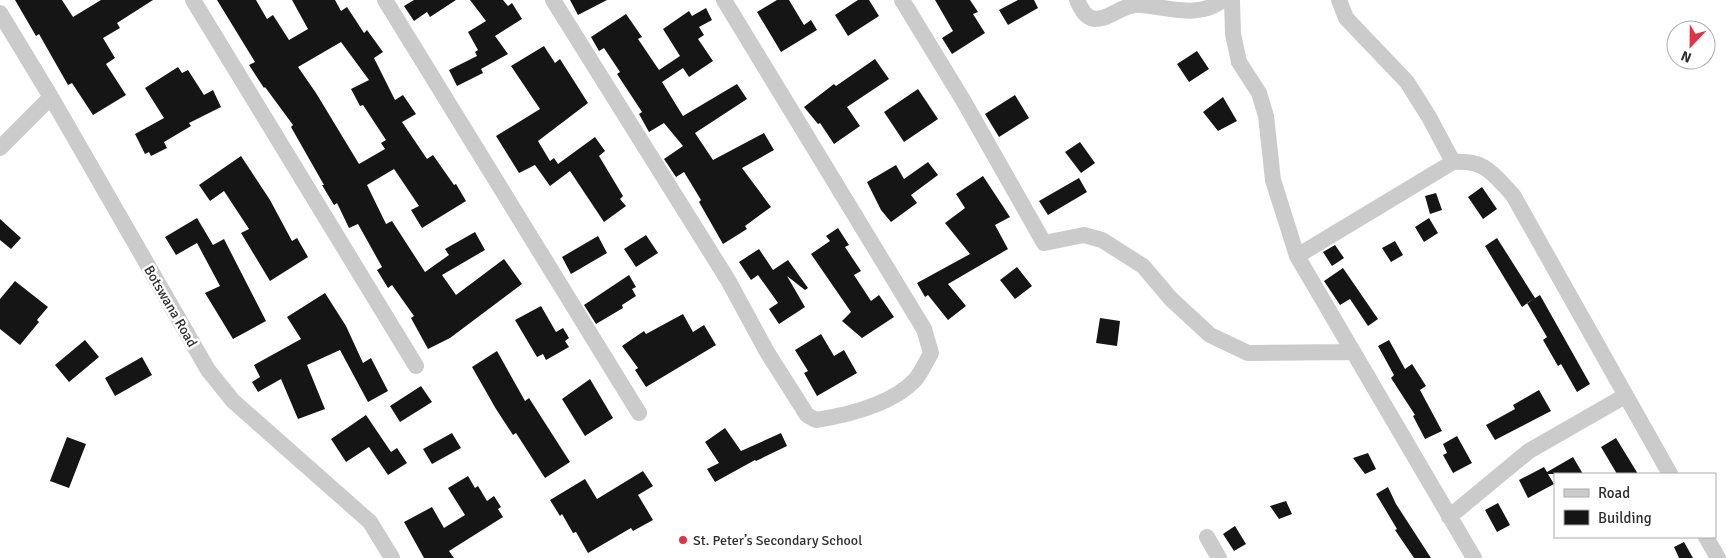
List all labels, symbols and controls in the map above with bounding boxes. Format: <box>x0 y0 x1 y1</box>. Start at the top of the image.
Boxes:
north arrow <box>1666 20 1716 70</box>
text: N <box>1679 47 1694 66</box>
street label: Botswana Road <box>140 262 201 350</box>
legend <box>1554 473 1716 538</box>
text: Road <box>1598 484 1630 502</box>
text: Building <box>1598 509 1652 527</box>
place label: St. Peter’s Secondary School <box>693 532 862 549</box>
marker: St. Peter’s Secondary School <box>677 534 689 546</box>

